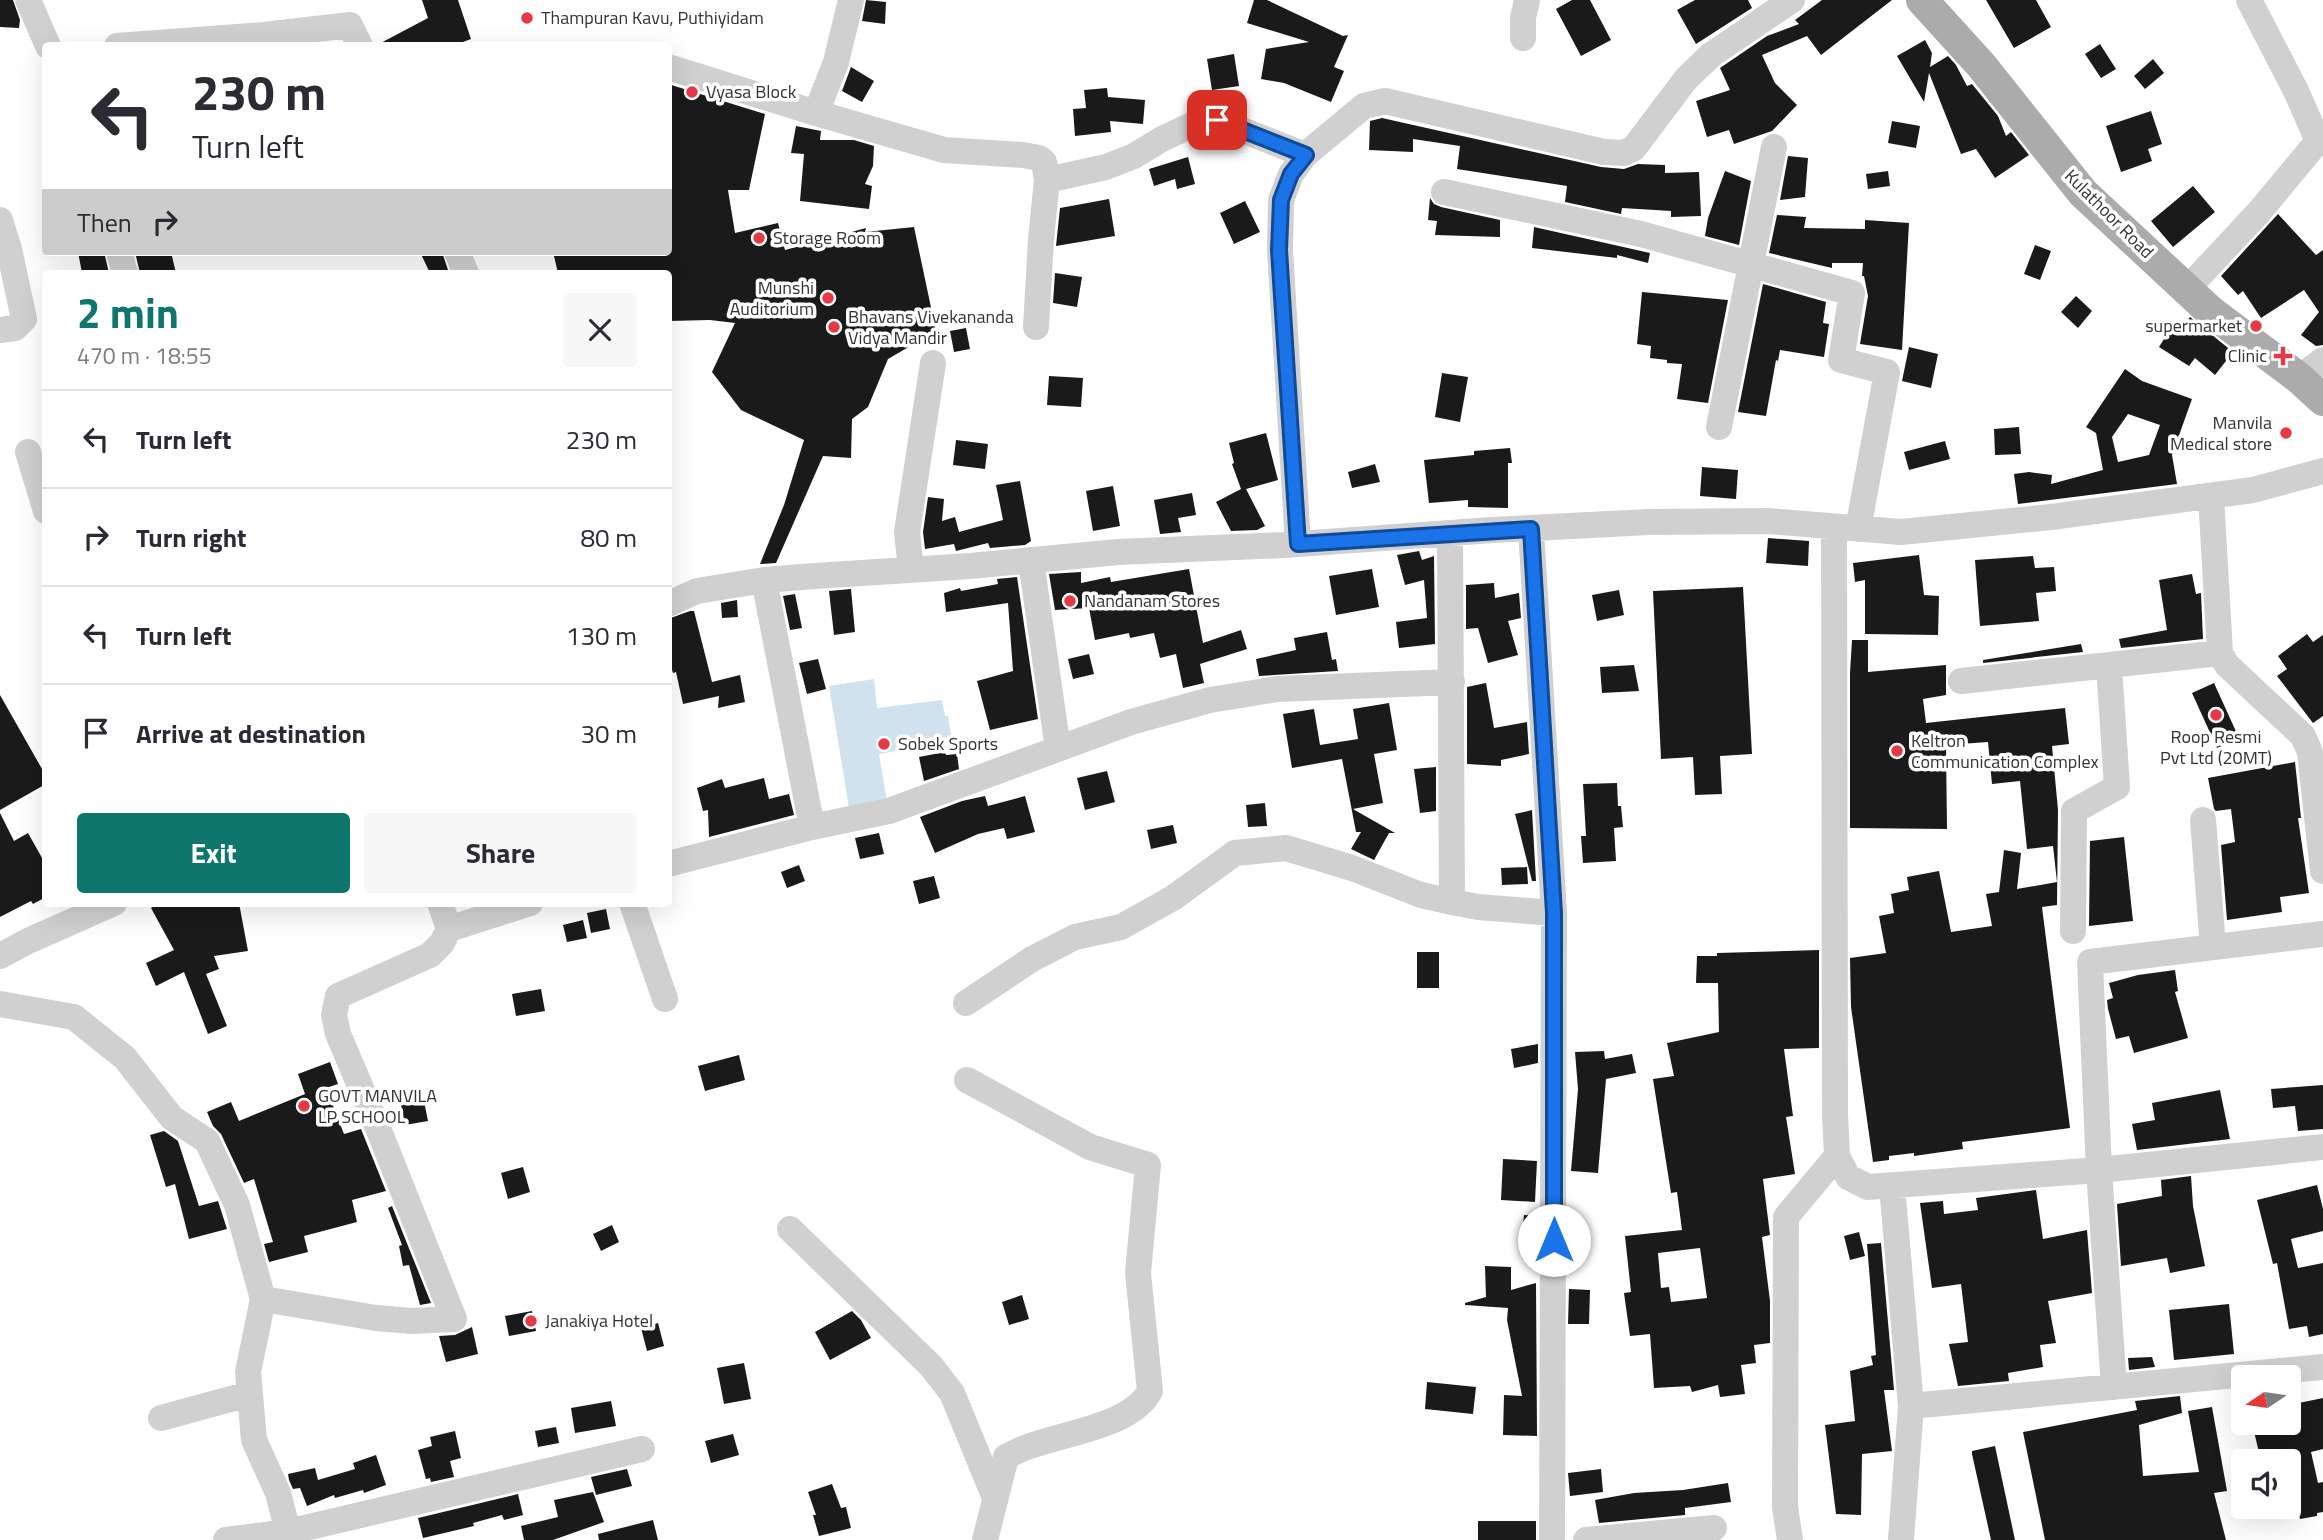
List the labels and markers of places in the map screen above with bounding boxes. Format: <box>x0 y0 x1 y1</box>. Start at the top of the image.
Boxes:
place label: Thampuran Kavu, Puthiyidam <box>541 4 764 31</box>
marker: Thampuran Kavu, Puthiyidam <box>519 10 535 26</box>
place label: Vyasa Block <box>706 78 797 105</box>
marker: Vyasa Block <box>684 84 700 100</box>
pin <box>1187 90 1247 150</box>
place label: Storage Room <box>773 224 881 251</box>
marker: Storage Room <box>751 230 767 246</box>
place label: Munshi Auditorium <box>730 274 814 322</box>
marker: Munshi Auditorium <box>820 290 836 306</box>
place label: Bhavans Vivekananda Vidya Mandir <box>848 303 1014 351</box>
place label: supermarket <box>2145 312 2243 339</box>
marker: supermarket <box>2248 318 2264 334</box>
marker: Bhavans Vivekananda Vidya Mandir <box>826 319 842 335</box>
place label: Clinic <box>2228 342 2267 369</box>
marker: Clinic <box>2273 346 2293 366</box>
place label: Manvila Medical store <box>2170 409 2272 457</box>
marker: Manvila Medical store <box>2278 425 2294 441</box>
place label: Nandanam Stores <box>1084 587 1220 614</box>
marker: Nandanam Stores <box>1062 593 1078 609</box>
marker: Roop Resmi Pvt Ltd (20MT) <box>2208 707 2224 723</box>
place label: Roop Resmi Pvt Ltd (20MT) <box>2160 723 2272 771</box>
place label: Keltron Communication Complex <box>1911 727 2099 775</box>
place label: Sobek Sports <box>898 730 998 757</box>
marker: Sobek Sports <box>876 736 892 752</box>
marker: Keltron Communication Complex <box>1889 743 1905 759</box>
place label: GOVT MANVILA LP SCHOOL <box>318 1082 437 1130</box>
marker: GOVT MANVILA LP SCHOOL <box>296 1098 312 1114</box>
place label: Janakiya Hotel <box>545 1307 653 1334</box>
marker: Janakiya Hotel <box>523 1313 539 1329</box>

